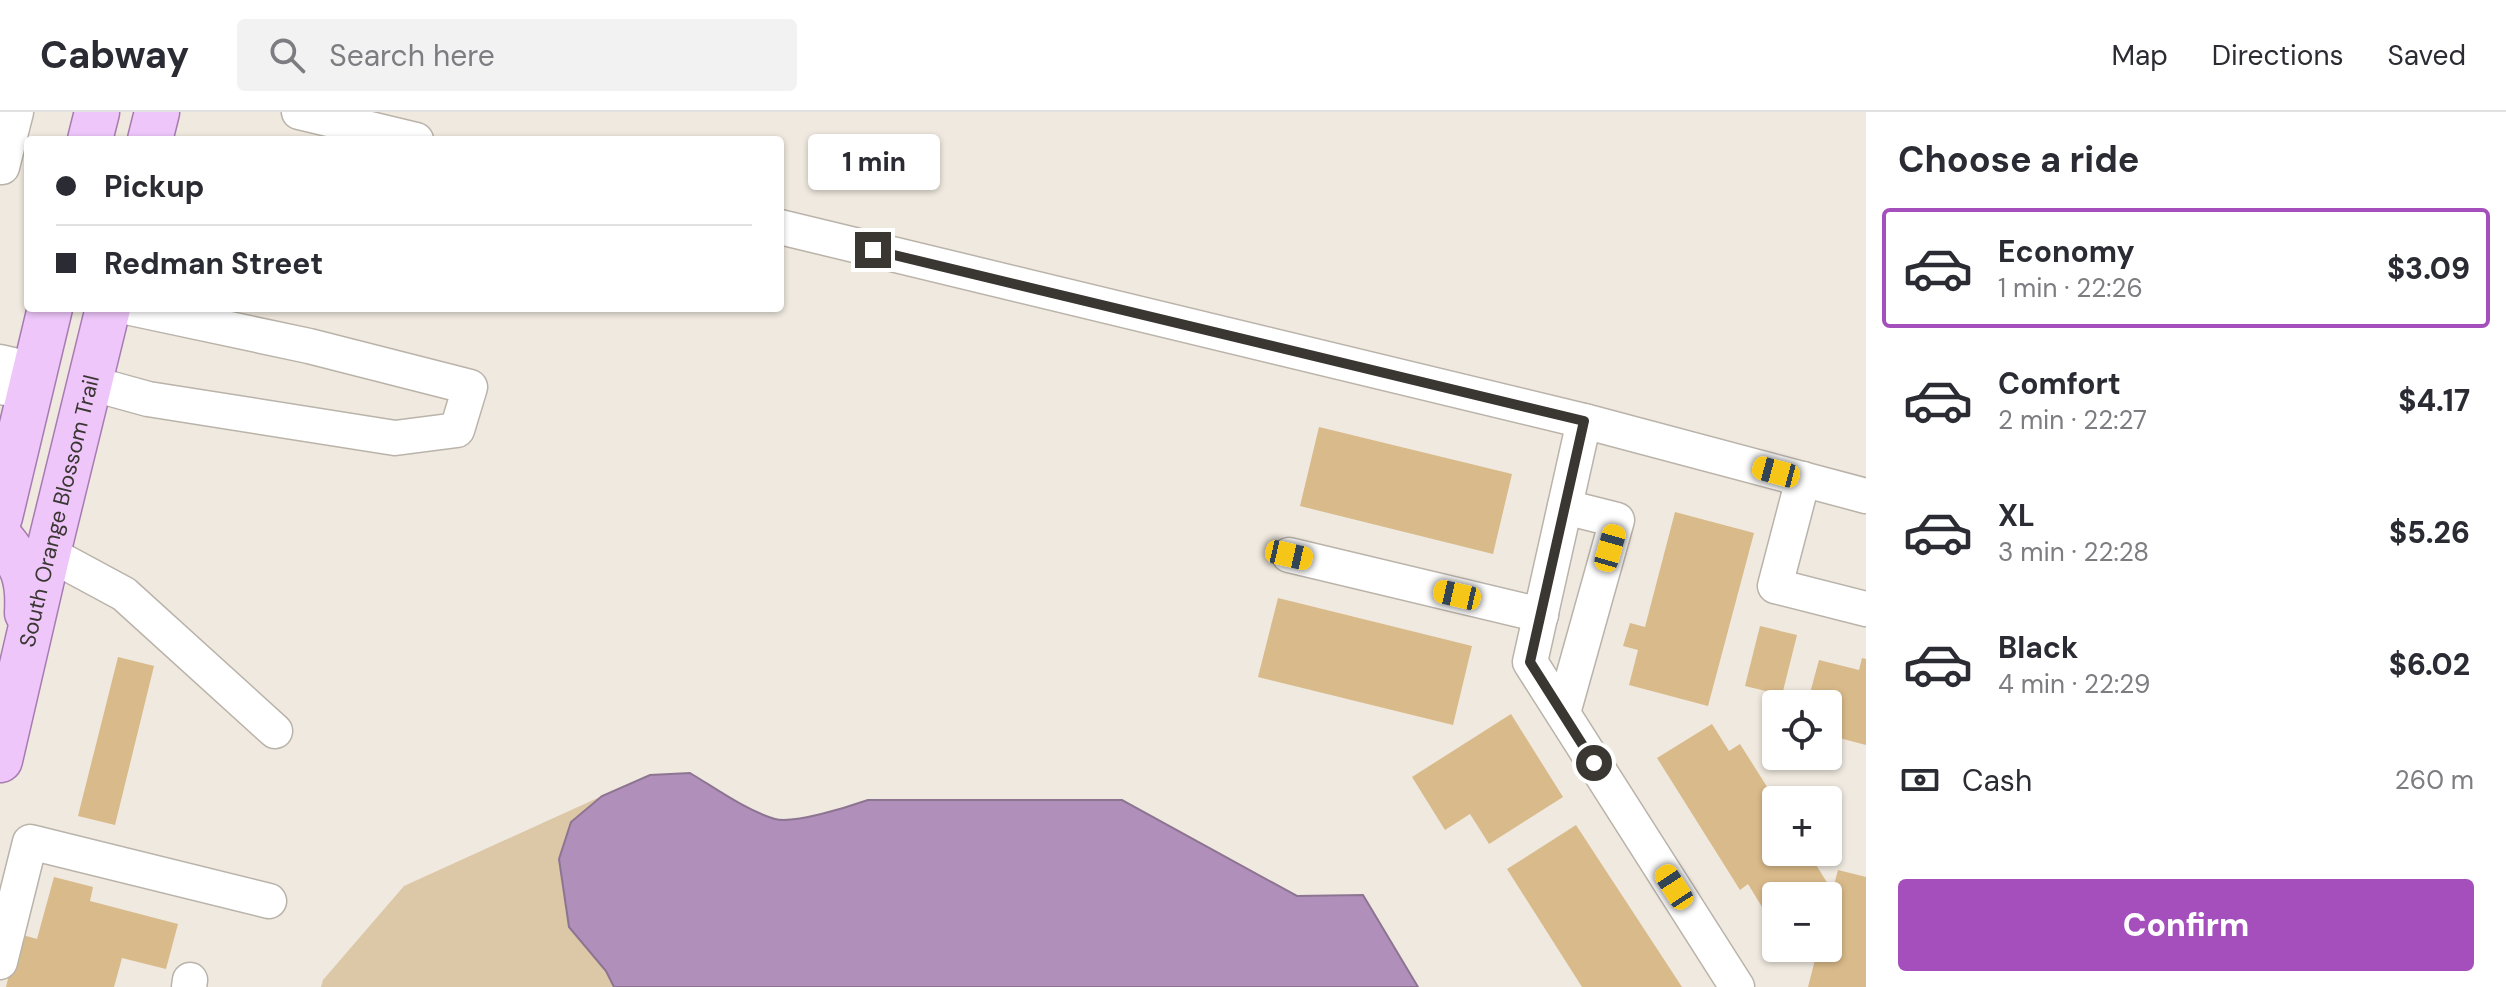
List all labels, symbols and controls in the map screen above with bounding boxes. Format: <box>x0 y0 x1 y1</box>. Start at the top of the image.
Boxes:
search box <box>237 19 797 91</box>
text: Cabway <box>40 30 189 80</box>
icon: search <box>265 33 309 77</box>
text: Search here <box>329 36 495 75</box>
text: Map <box>2111 37 2168 74</box>
text: Directions <box>2212 37 2344 74</box>
text: Saved <box>2388 37 2466 74</box>
callout: 1 min <box>807 134 939 190</box>
text: Choose a ride <box>1898 136 2139 183</box>
text: 1 min <box>842 145 906 179</box>
text: Pickup <box>104 167 204 206</box>
route end <box>855 232 891 268</box>
icon: car <box>1902 232 1974 304</box>
text: Economy <box>1998 232 2135 271</box>
text: Redman Street <box>104 244 323 283</box>
text: $3.09 <box>2387 249 2470 288</box>
text: 1 min · 22:26 <box>1998 271 2143 305</box>
icon: car <box>1902 364 1974 436</box>
text: Comfort <box>1998 364 2121 403</box>
street label: South Orange Blossom Trail <box>12 372 106 650</box>
text: $4.17 <box>2398 381 2470 420</box>
text: 2 min · 22:27 <box>1998 403 2147 437</box>
car <box>1750 454 1802 490</box>
icon: car <box>1902 496 1974 568</box>
text: XL <box>1998 496 2035 535</box>
text: $5.26 <box>2389 513 2470 552</box>
car <box>1592 522 1628 574</box>
text: 3 min · 22:28 <box>1998 535 2149 569</box>
car <box>1263 538 1315 572</box>
car <box>1431 578 1483 612</box>
icon: car <box>1902 628 1974 700</box>
text: Black <box>1998 628 2078 667</box>
text: $6.02 <box>2389 645 2470 684</box>
text: 4 min · 22:29 <box>1998 667 2150 701</box>
map controls <box>1762 690 1842 962</box>
button: locate <box>1762 690 1842 770</box>
route start <box>1576 745 1612 781</box>
icon: cash <box>1898 758 1942 802</box>
text: Cash <box>1962 761 2032 800</box>
text: 260 m <box>2395 763 2474 797</box>
button: + <box>1762 786 1842 866</box>
car <box>1651 860 1697 914</box>
button: Confirm <box>1898 879 2474 971</box>
button: − <box>1762 882 1842 962</box>

